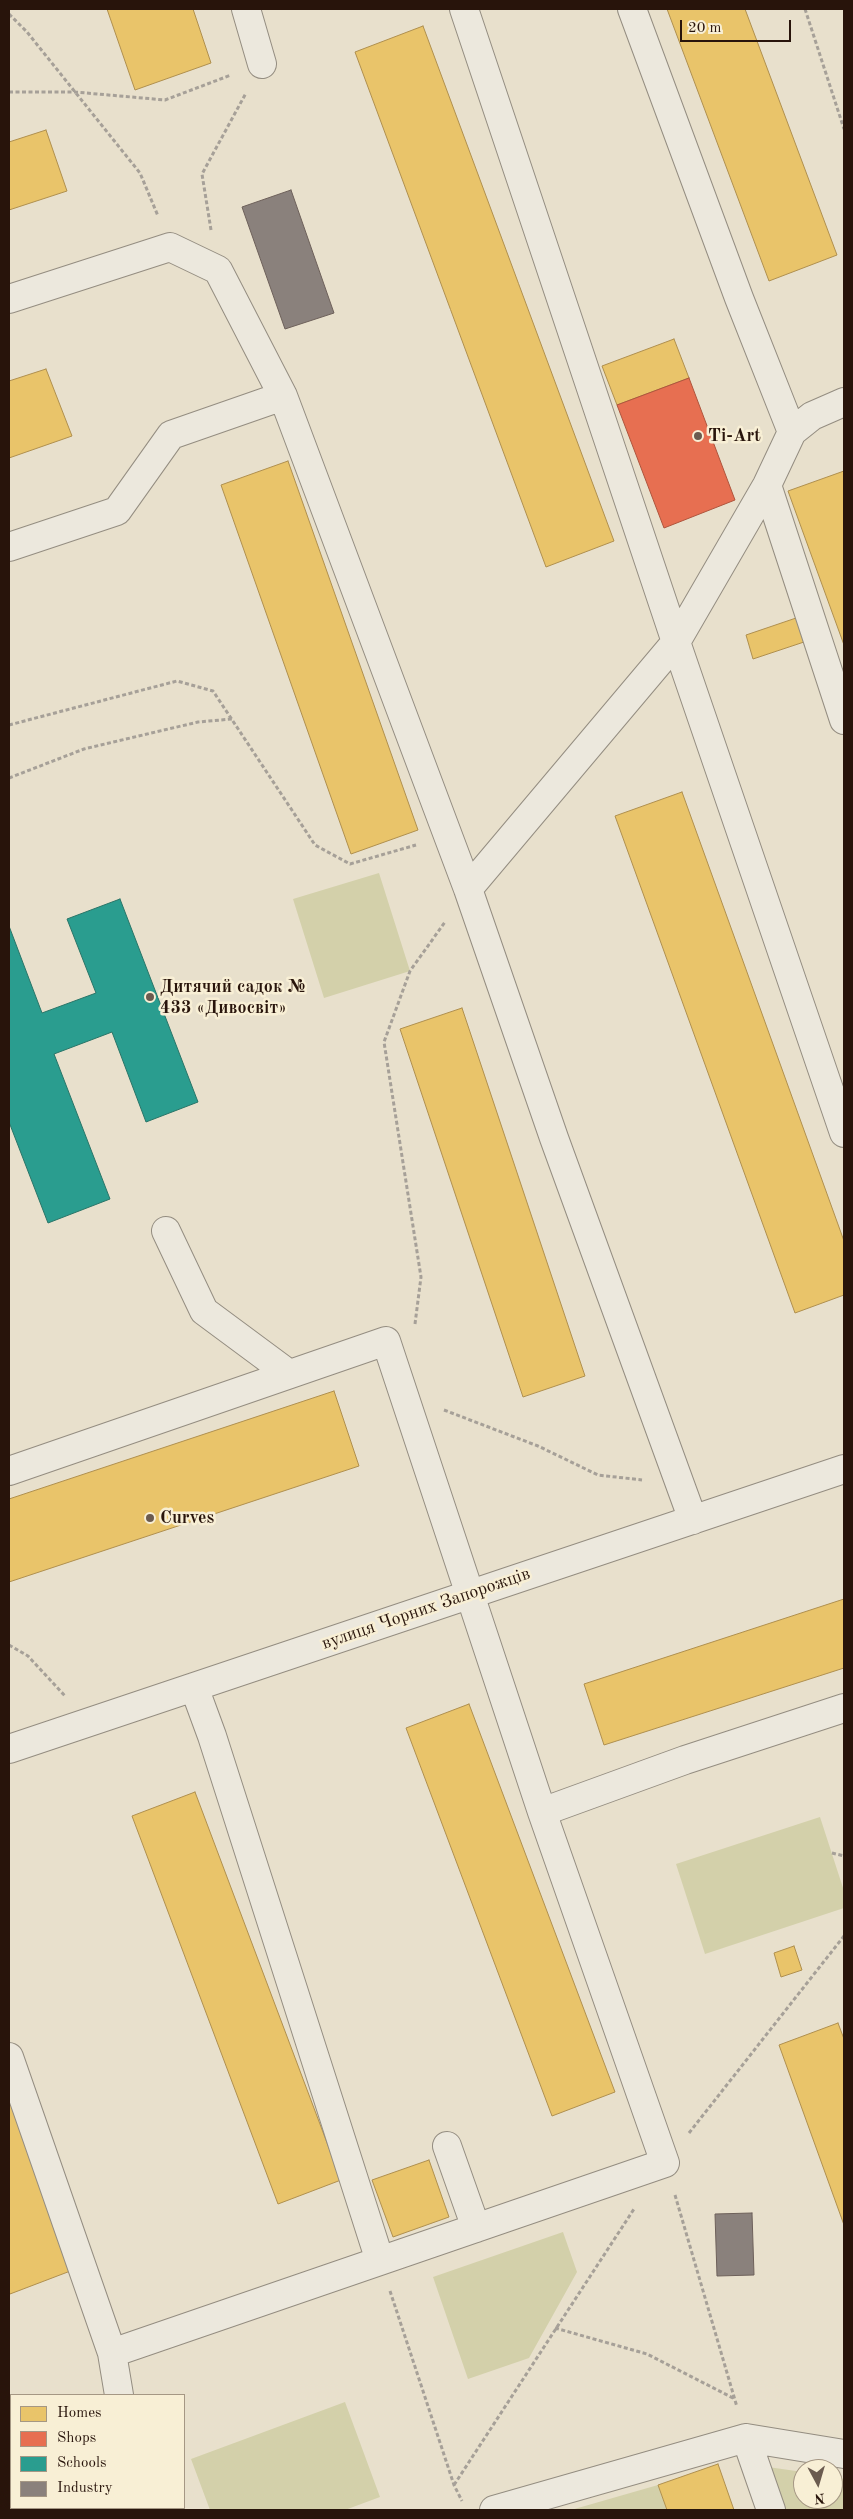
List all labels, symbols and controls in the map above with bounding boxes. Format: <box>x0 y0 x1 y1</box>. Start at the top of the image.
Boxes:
scale bar <box>683 10 794 42</box>
text: 20 m <box>688 21 722 36</box>
place label: Ti-Art <box>708 425 761 447</box>
marker: Ti-Art <box>692 430 704 442</box>
place label: Дитячий садок № 433 «Дивосвіт» <box>160 976 307 1019</box>
marker: Дитячий садок № 433 «Дивосвіт» <box>144 991 156 1003</box>
place label: Curves <box>160 1507 214 1529</box>
marker: Curves <box>144 1512 156 1524</box>
street label: вулиця Чорних Запорожців <box>319 1563 533 1655</box>
legend <box>10 2394 185 2509</box>
text: Homes <box>57 2406 102 2421</box>
text: Shops <box>57 2431 96 2446</box>
text: Schools <box>57 2456 106 2471</box>
north arrow <box>793 2459 843 2509</box>
text: Industry <box>57 2481 113 2496</box>
text: N <box>813 2490 826 2505</box>

